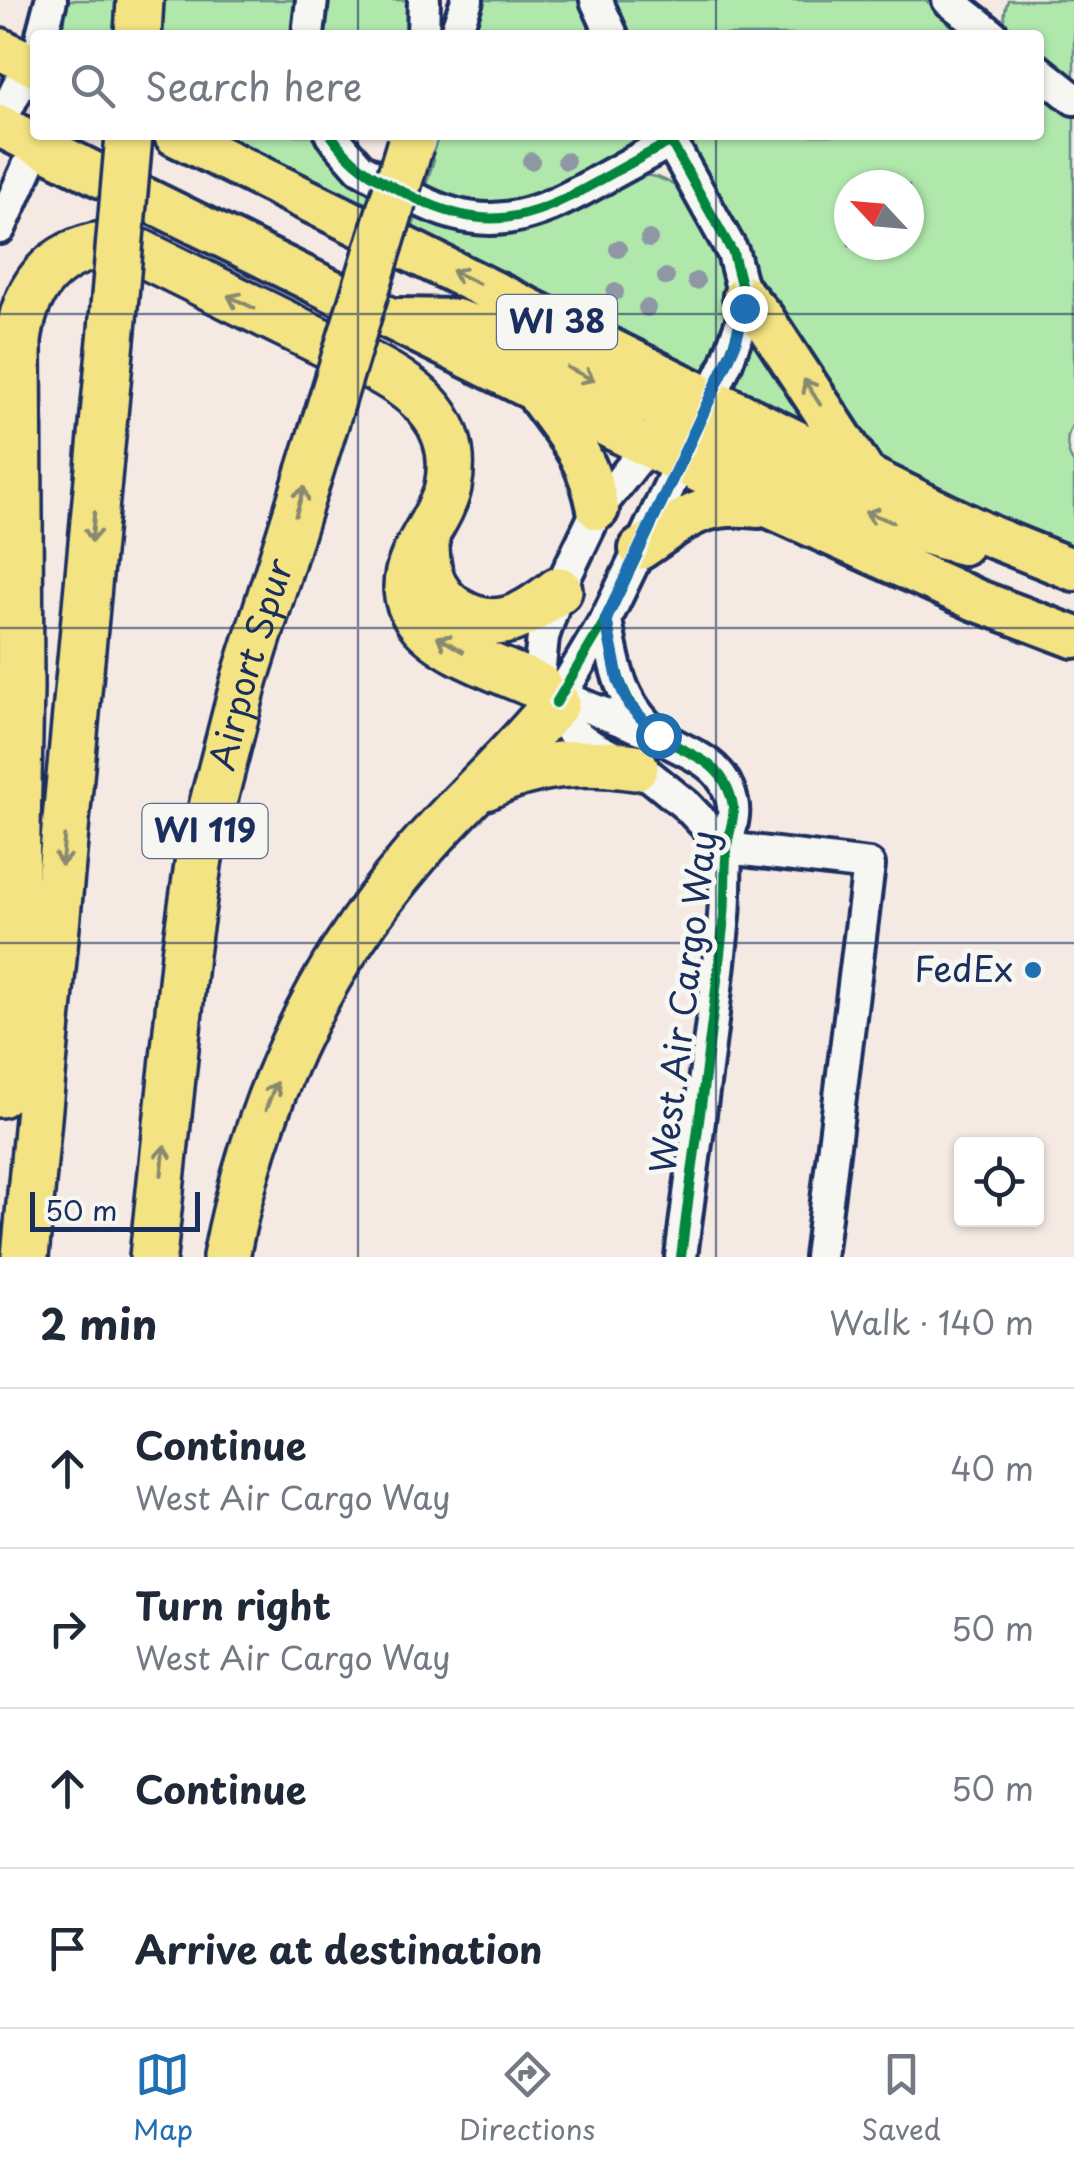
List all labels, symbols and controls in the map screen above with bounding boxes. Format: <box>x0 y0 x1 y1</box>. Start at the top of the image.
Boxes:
search box <box>30 30 1044 140</box>
text: Search here <box>145 57 362 114</box>
icon: search <box>65 58 120 113</box>
north arrow <box>834 170 924 260</box>
one-way arrow <box>451 267 481 286</box>
route end <box>722 286 768 332</box>
one-way arrow <box>226 292 256 311</box>
road number: WI 38 <box>497 295 617 349</box>
one-way arrow <box>565 365 595 384</box>
one-way arrow <box>802 379 823 407</box>
one-way arrow <box>293 486 311 518</box>
one-way arrow <box>863 507 895 525</box>
one-way arrow <box>83 510 102 543</box>
street label: Airport Spur <box>193 551 305 776</box>
one-way arrow <box>436 634 465 654</box>
route start <box>636 713 682 759</box>
road number: WI 119 <box>142 804 268 858</box>
street label: West Air Cargo Way <box>634 827 729 1176</box>
one-way arrow <box>53 834 72 866</box>
place label: FedEx <box>914 941 1013 994</box>
marker: FedEx <box>1022 959 1044 981</box>
one-way arrow <box>263 1081 281 1111</box>
map controls <box>954 1137 1044 1227</box>
button: locate <box>954 1137 1044 1227</box>
one-way arrow <box>154 1144 173 1177</box>
scale bar <box>30 1187 200 1232</box>
text: 50 m <box>45 1188 118 1231</box>
text: 2 min <box>40 1291 157 1354</box>
text: Walk · 140 m <box>829 1298 1034 1346</box>
text: Continue <box>135 1416 306 1473</box>
icon: ahead <box>40 1441 95 1496</box>
text: 40 m <box>950 1444 1034 1492</box>
text: West Air Cargo Way <box>135 1473 451 1521</box>
text: Turn right <box>135 1576 331 1633</box>
icon: right <box>40 1601 95 1656</box>
text: 50 m <box>951 1604 1034 1652</box>
text: West Air Cargo Way <box>135 1633 451 1681</box>
text: Continue <box>135 1760 306 1817</box>
icon: ahead <box>40 1761 95 1816</box>
text: 50 m <box>951 1764 1034 1812</box>
text: Arrive at destination <box>135 1920 543 1977</box>
icon: arrive <box>40 1921 95 1976</box>
tab: Map <box>133 2047 193 2150</box>
tab: Directions <box>459 2047 595 2150</box>
tab: Saved <box>861 2047 941 2150</box>

